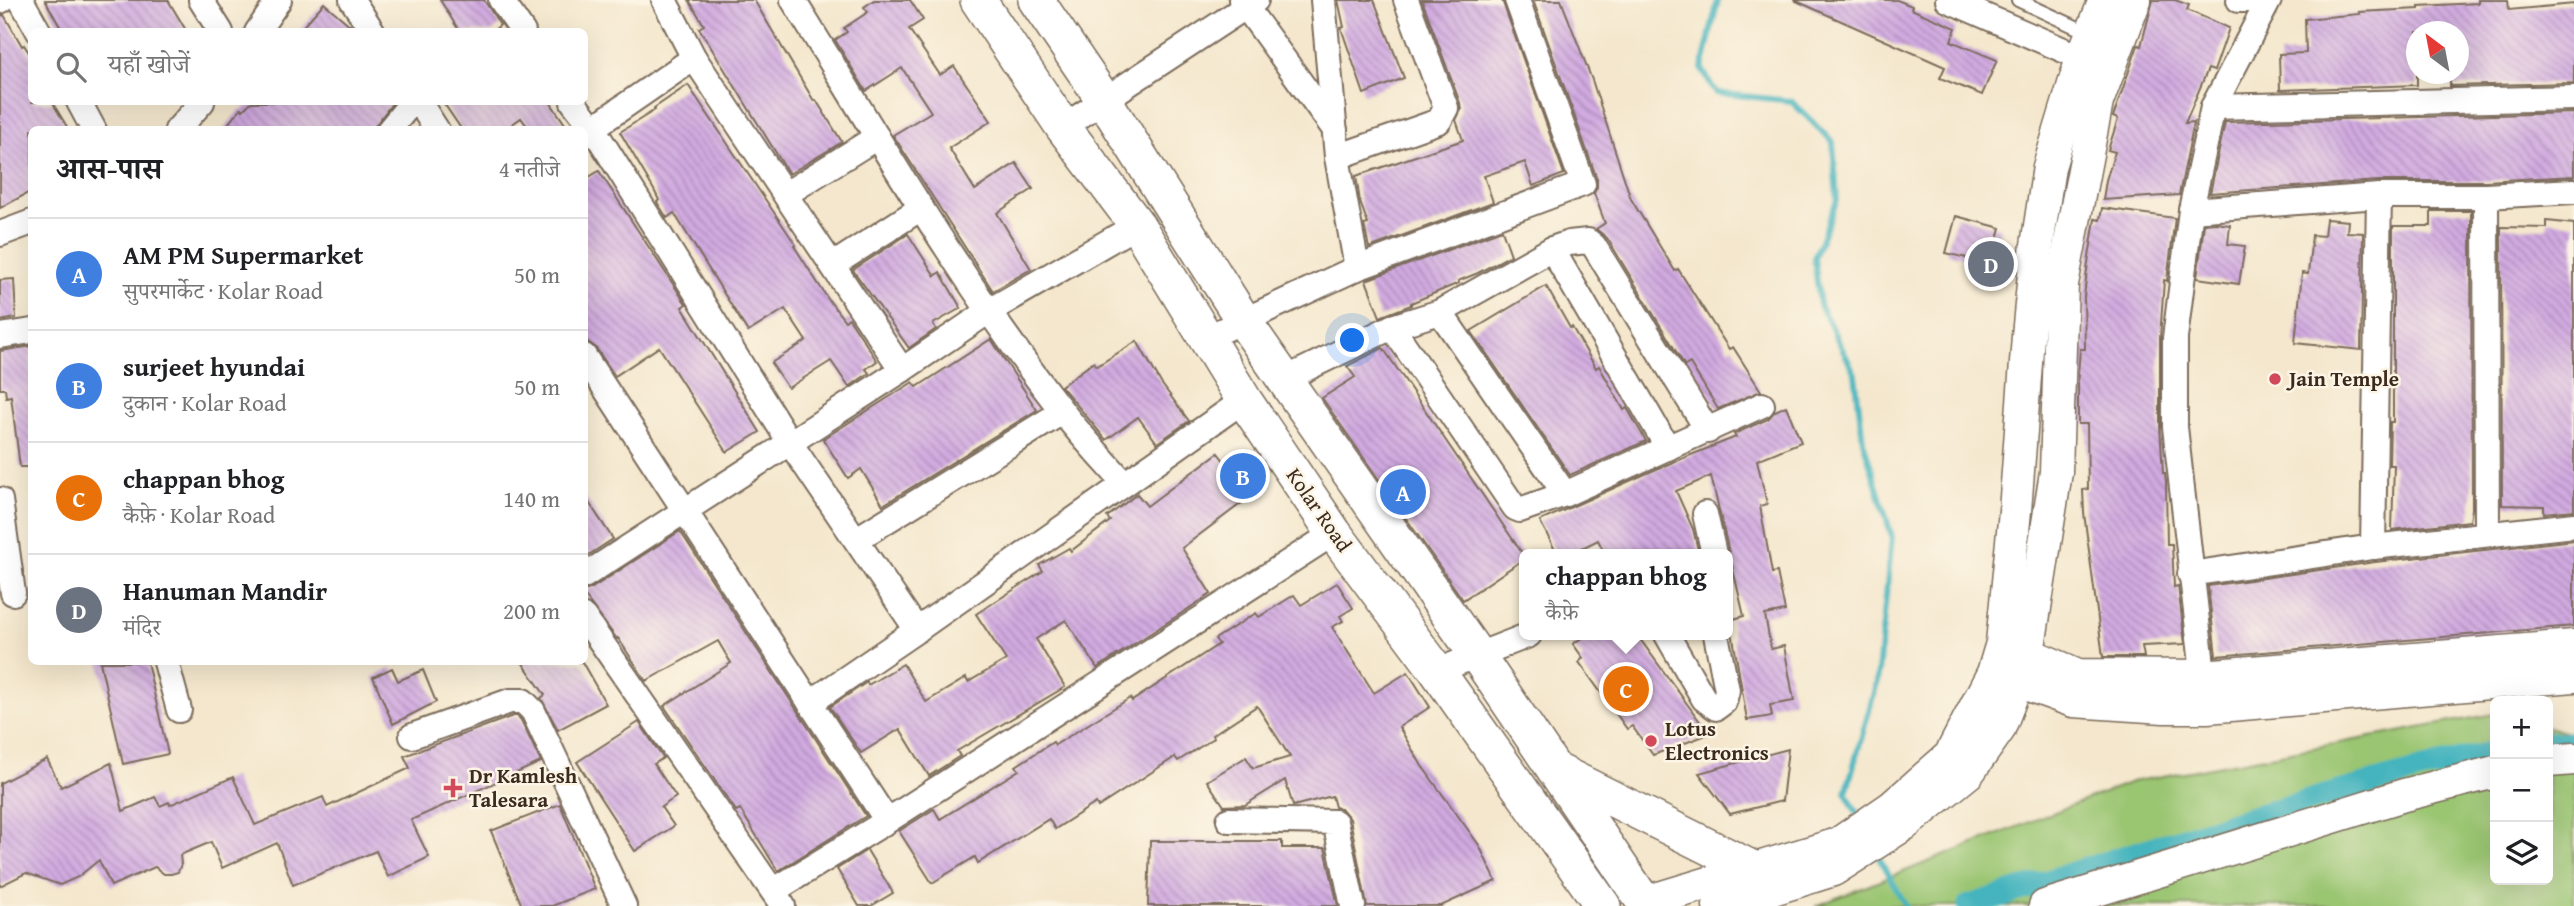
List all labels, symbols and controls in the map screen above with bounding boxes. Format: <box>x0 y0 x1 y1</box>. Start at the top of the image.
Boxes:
north arrow <box>2406 21 2469 84</box>
search box <box>28 28 588 105</box>
text: यहाँ खोजें <box>108 44 190 83</box>
icon: search <box>52 48 90 86</box>
text: आस-पास <box>56 146 162 190</box>
text: 4 नतीजे <box>499 152 560 185</box>
text: AM PM Supermarket <box>123 235 363 274</box>
pin: D <box>1968 238 2014 290</box>
text: A <box>72 258 86 291</box>
text: 50 m <box>514 258 560 291</box>
text: सुपरमार्केट · Kolar Road <box>123 274 323 307</box>
your location <box>1335 323 1369 357</box>
text: surjeet hyundai <box>123 347 305 386</box>
place label: Jain Temple <box>2286 363 2399 394</box>
text: B <box>72 370 86 403</box>
text: 50 m <box>514 370 560 403</box>
marker: Jain Temple <box>2267 371 2283 387</box>
text: दुकान · Kolar Road <box>123 386 287 419</box>
pin: B <box>1220 450 1266 502</box>
text: chappan bhog <box>123 459 284 498</box>
street label: Kolar Road <box>1279 461 1360 559</box>
pin: A <box>1380 466 1426 518</box>
text: C <box>72 482 86 515</box>
text: 140 m <box>503 482 560 515</box>
text: कैफ़े · Kolar Road <box>123 498 275 531</box>
popup <box>1519 549 1733 640</box>
text: chappan bhog <box>1545 556 1707 595</box>
text: Hanuman Mandir <box>123 571 327 610</box>
text: D <box>72 594 86 627</box>
text: 200 m <box>503 594 560 627</box>
text: कैफ़े <box>1545 595 1578 628</box>
text: मंदिर <box>123 610 161 643</box>
pin: C <box>1603 663 1649 715</box>
map controls <box>2490 696 2553 885</box>
button: + <box>2490 696 2553 759</box>
place label: Lotus Electronics <box>1665 713 1769 768</box>
marker: Lotus Electronics <box>1643 733 1659 749</box>
button: − <box>2490 759 2553 822</box>
place label: Dr Kamlesh Talesara <box>469 760 578 815</box>
marker: Dr Kamlesh Talesara <box>443 778 463 798</box>
button: layers <box>2490 822 2553 885</box>

